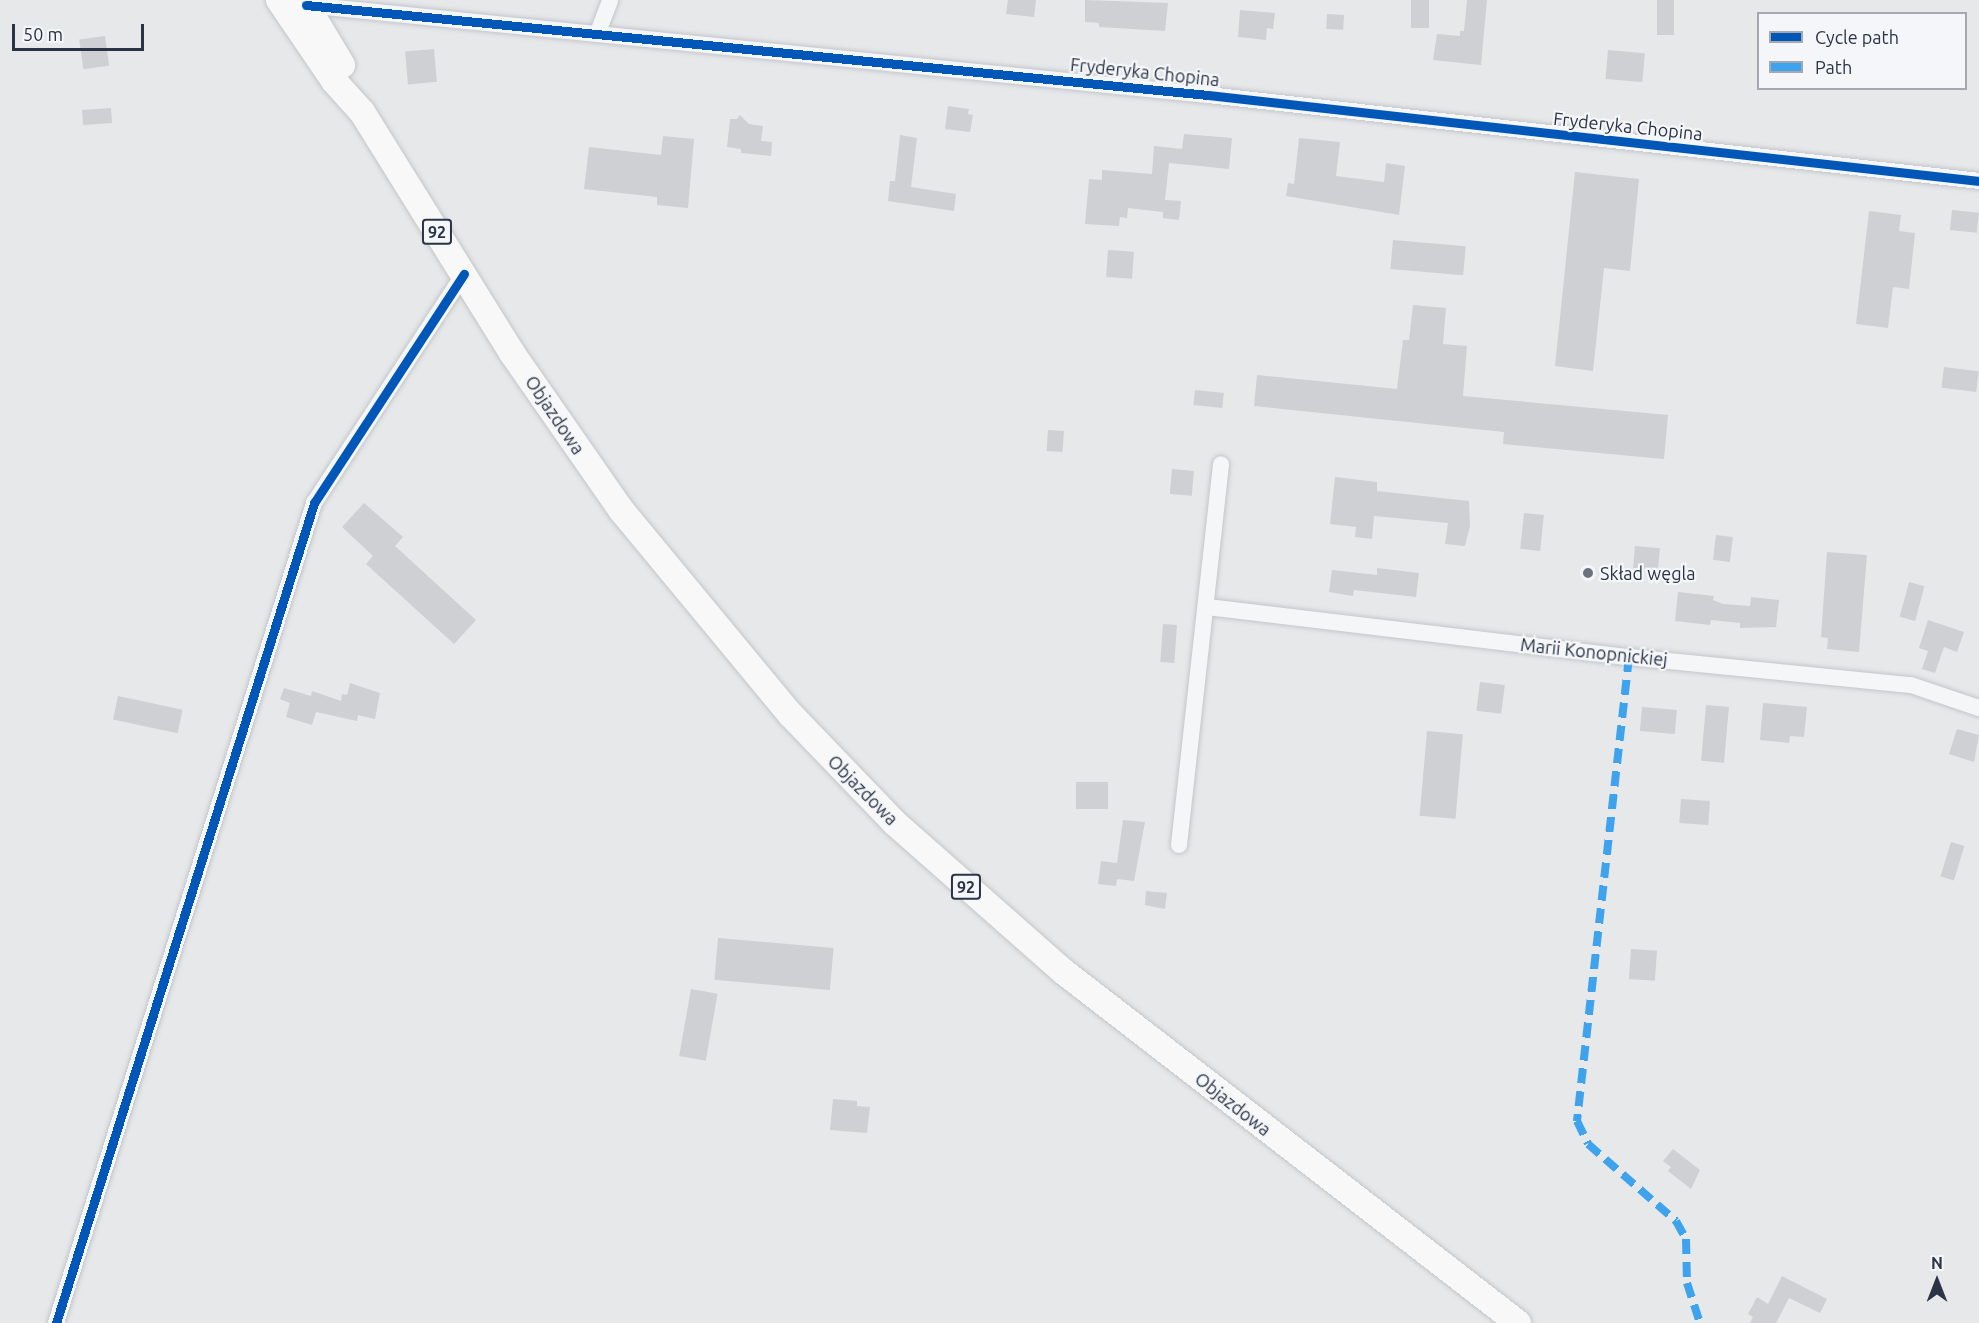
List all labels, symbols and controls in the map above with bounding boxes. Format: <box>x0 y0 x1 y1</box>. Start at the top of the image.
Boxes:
scale bar <box>15 12 147 50</box>
legend <box>1757 12 1967 90</box>
text: 50 m <box>23 24 63 44</box>
text: Cycle path <box>1815 27 1899 47</box>
street label: Fryderyka Chopina <box>1069 53 1221 91</box>
text: Path <box>1815 57 1852 77</box>
street label: Fryderyka Chopina <box>1552 107 1704 145</box>
road number: 92 <box>420 219 454 245</box>
street label: Objazdowa <box>521 371 589 459</box>
place label: Skład węgla <box>1600 562 1696 584</box>
marker: Skład węgla <box>1581 566 1595 580</box>
street label: Marii Konopnickiej <box>1519 634 1669 670</box>
street label: Objazdowa <box>823 750 903 830</box>
road number: 92 <box>950 874 982 900</box>
street label: Objazdowa <box>1191 1068 1275 1140</box>
north arrow <box>1907 1251 1967 1311</box>
text: N <box>1931 1254 1943 1272</box>

